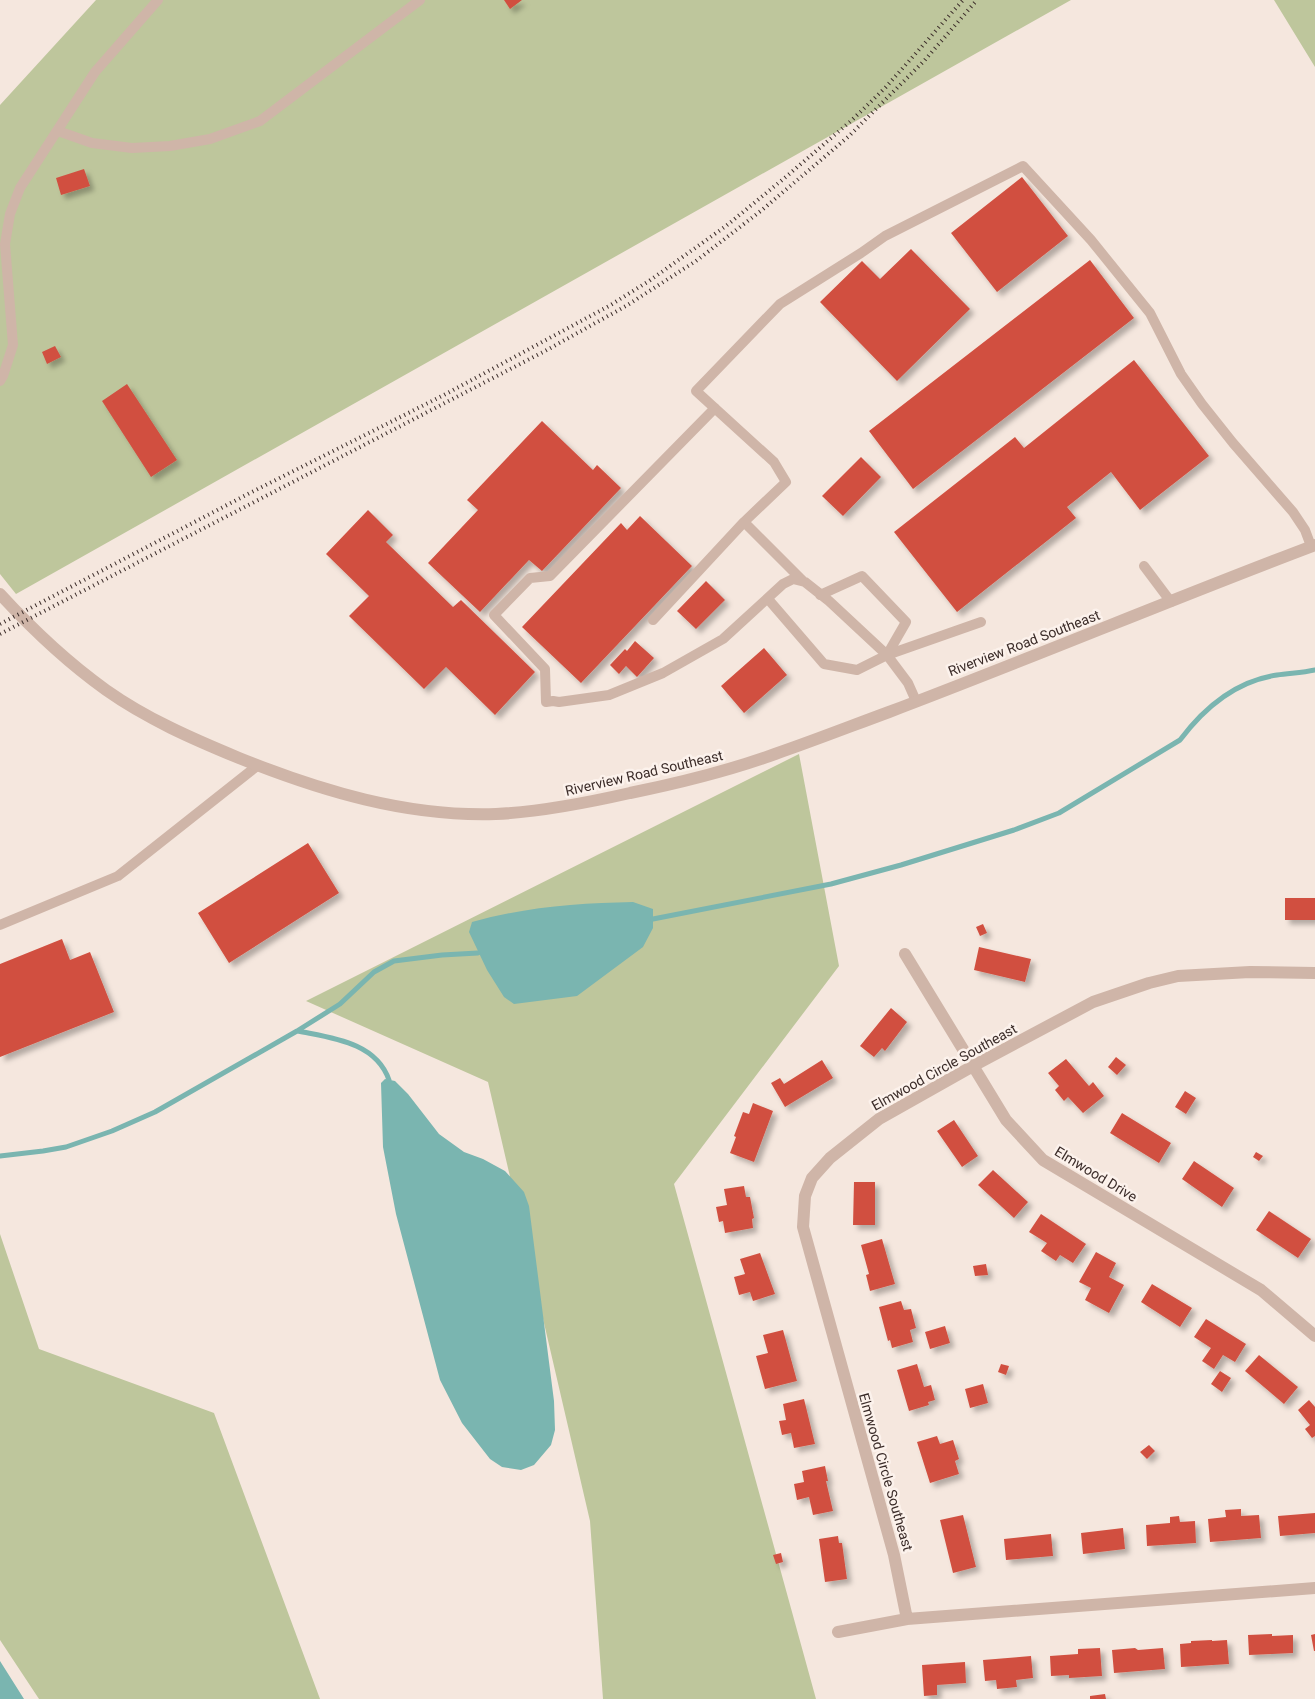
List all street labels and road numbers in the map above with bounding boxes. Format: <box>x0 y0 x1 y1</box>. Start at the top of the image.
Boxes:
street label: Riverview Road Southeast <box>946 606 1103 679</box>
street label: Riverview Road Southeast <box>564 747 725 799</box>
street label: Elmwood Circle Southeast <box>869 1020 1020 1114</box>
street label: Elmwood Drive <box>1052 1143 1140 1205</box>
street label: Elmwood Circle Southeast <box>856 1391 916 1553</box>

